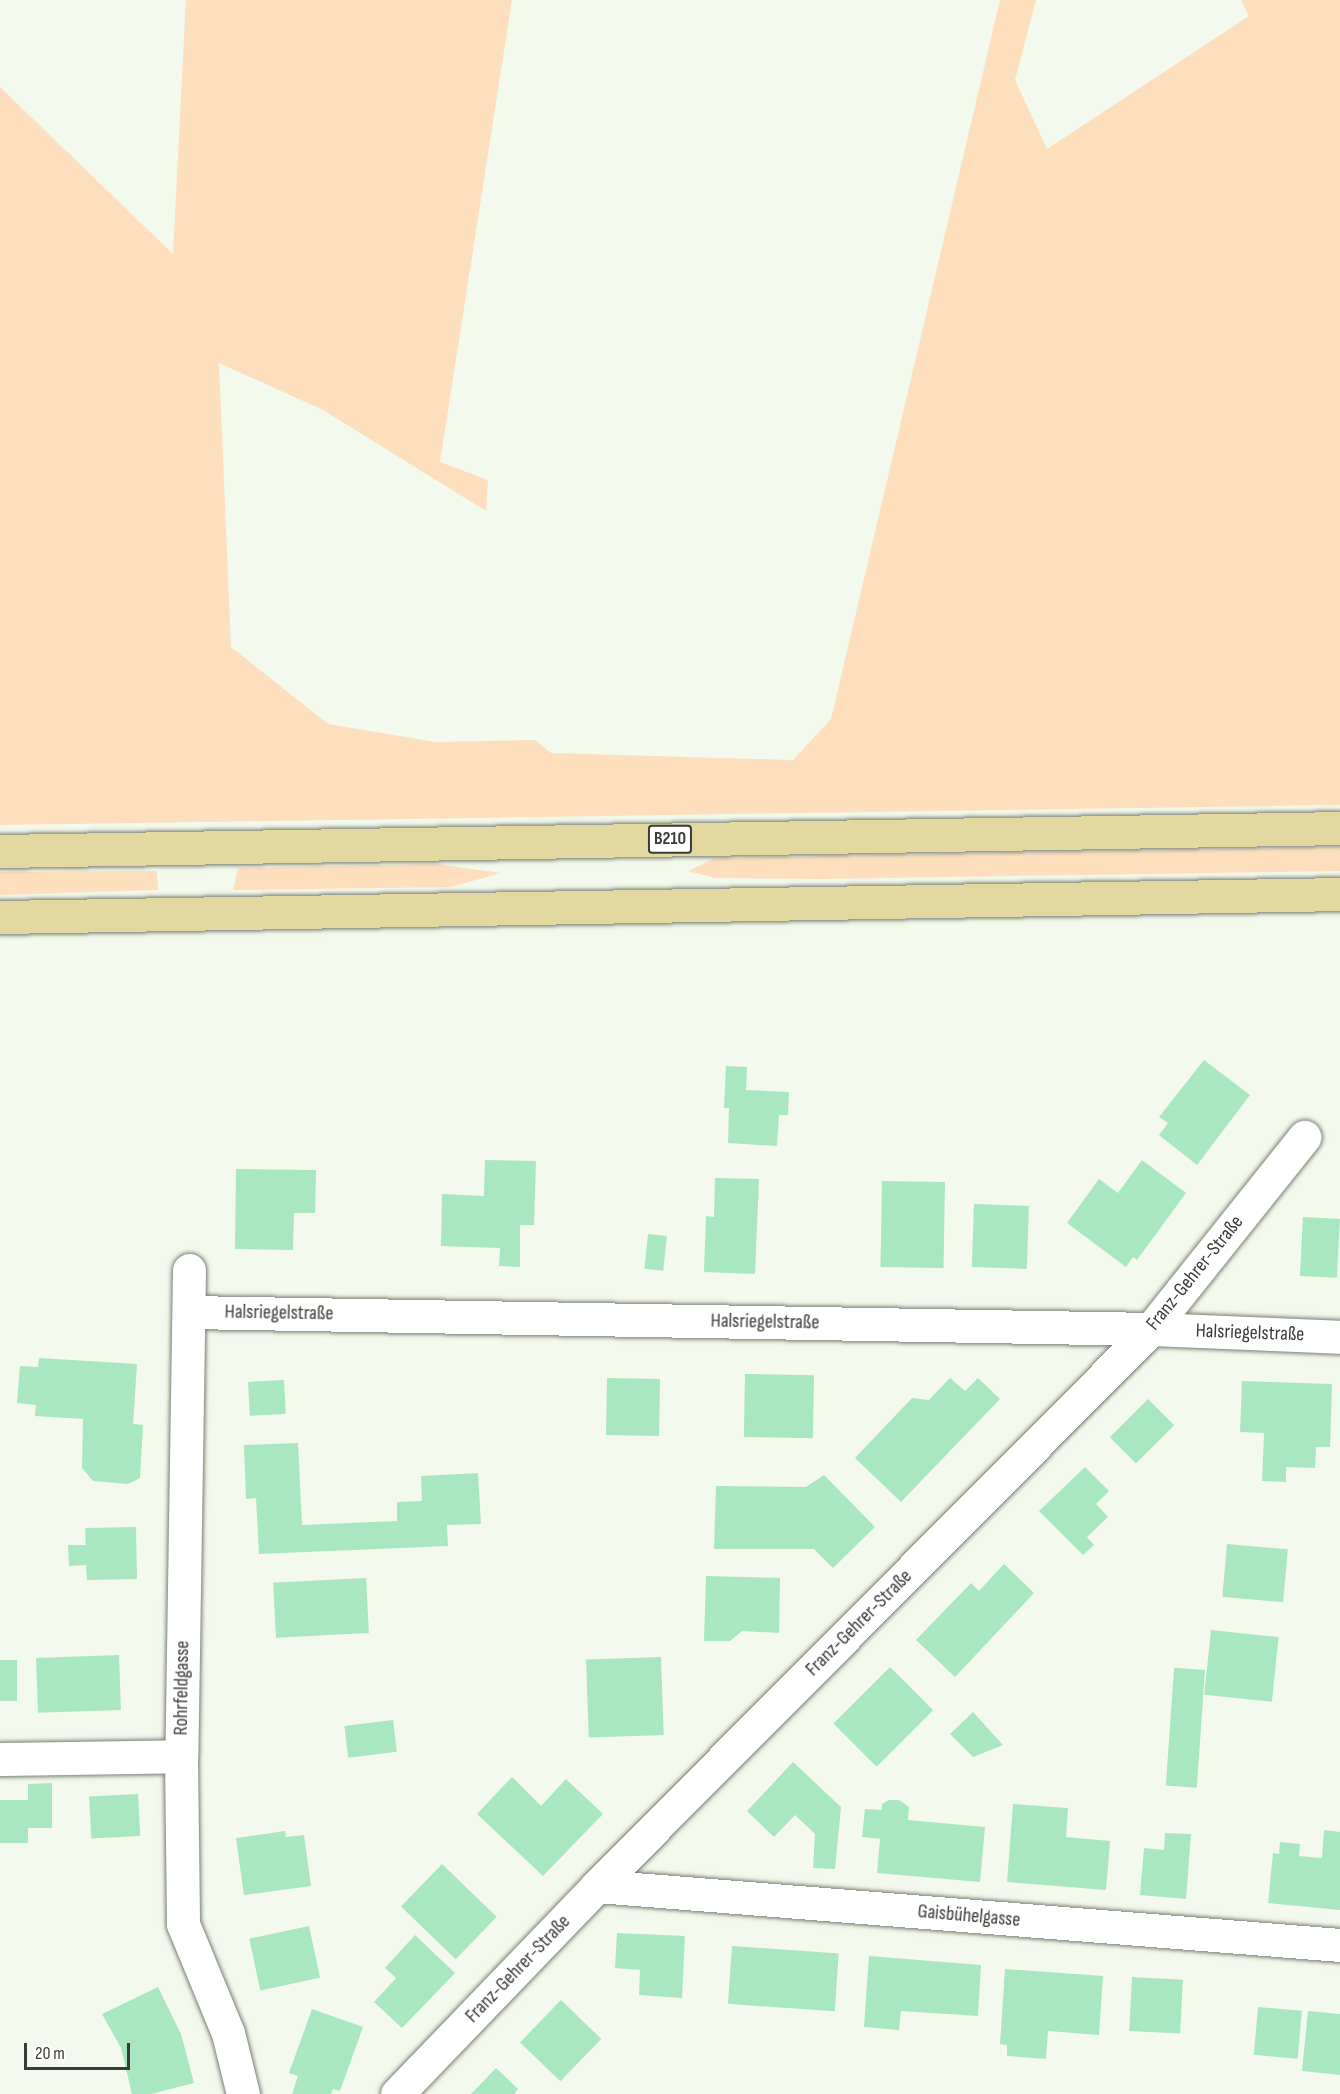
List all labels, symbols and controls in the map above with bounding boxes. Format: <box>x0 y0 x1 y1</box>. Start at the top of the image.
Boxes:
road number: B210 <box>648 824 692 854</box>
street label: Franz-Gehrer-Straße <box>1141 1211 1249 1335</box>
street label: Halsriegelstraße <box>224 1300 334 1326</box>
street label: Halsriegelstraße <box>710 1309 820 1335</box>
street label: Halsriegelstraße <box>1195 1319 1305 1347</box>
street label: Franz-Gehrer-Straße <box>801 1565 917 1681</box>
street label: Rohrfeldgasse <box>169 1640 195 1736</box>
street label: Gaisbühelgasse <box>917 1900 1021 1932</box>
street label: Franz-Gehrer-Straße <box>460 1910 576 2028</box>
scale bar <box>27 2031 134 2069</box>
text: 20 m <box>35 2043 65 2064</box>

